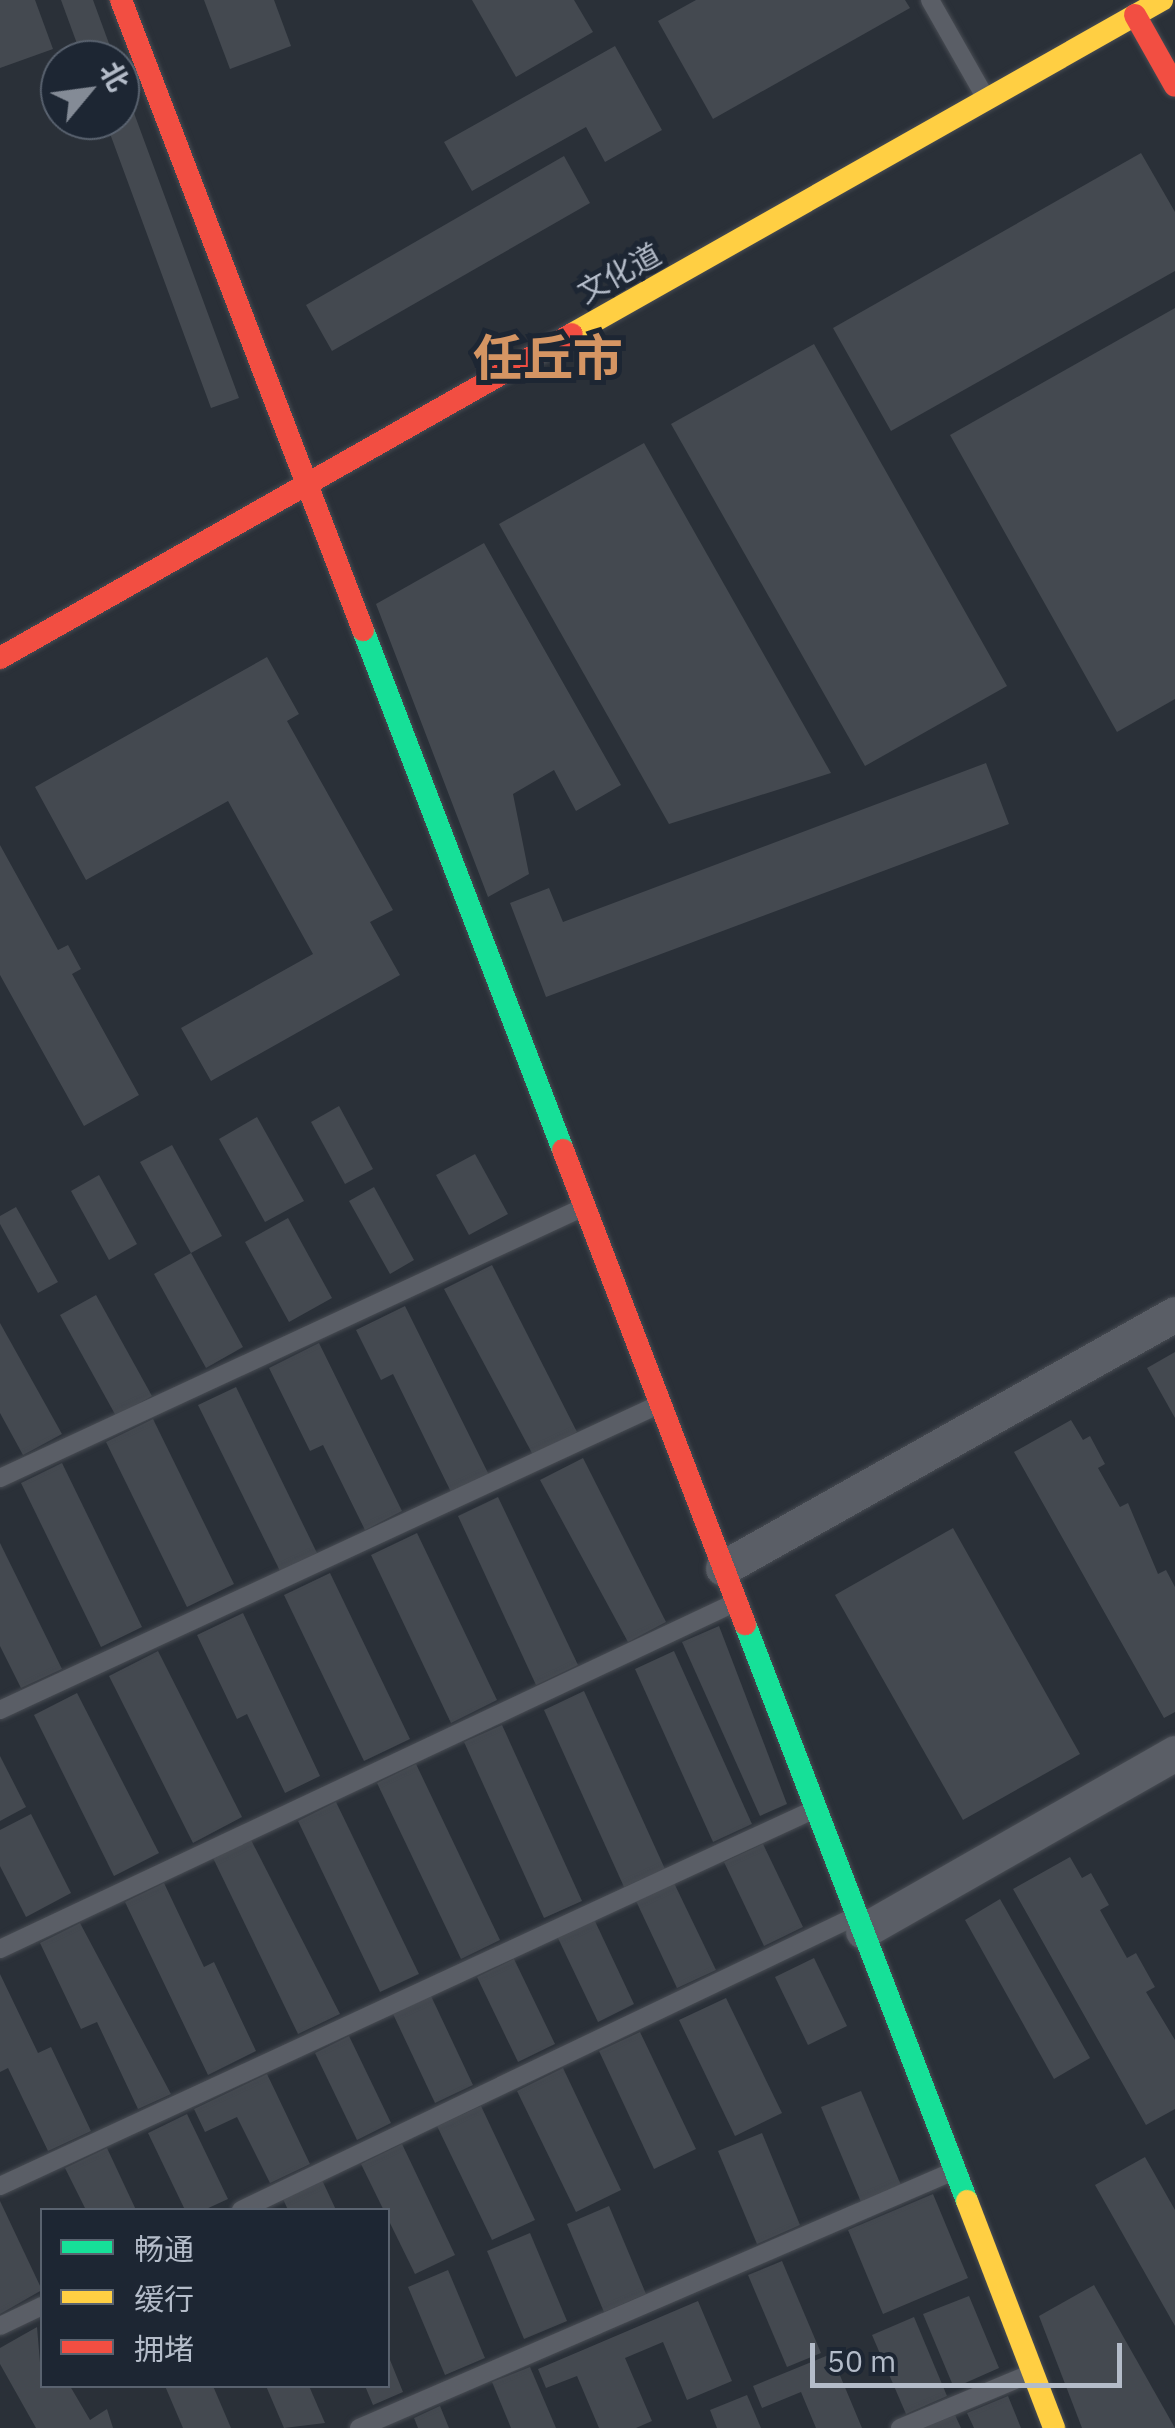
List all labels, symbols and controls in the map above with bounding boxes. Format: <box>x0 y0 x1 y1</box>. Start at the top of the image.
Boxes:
north arrow <box>40 40 140 140</box>
text: 北 <box>92 55 138 97</box>
street label: 文化道 <box>571 235 667 311</box>
district label: 任丘市 <box>473 328 623 388</box>
legend <box>40 2208 390 2388</box>
text: 畅通 <box>134 2229 194 2268</box>
text: 缓行 <box>134 2279 194 2318</box>
scale bar <box>815 2323 1128 2385</box>
text: 拥堵 <box>134 2329 194 2368</box>
text: 50 m <box>827 2341 896 2380</box>

